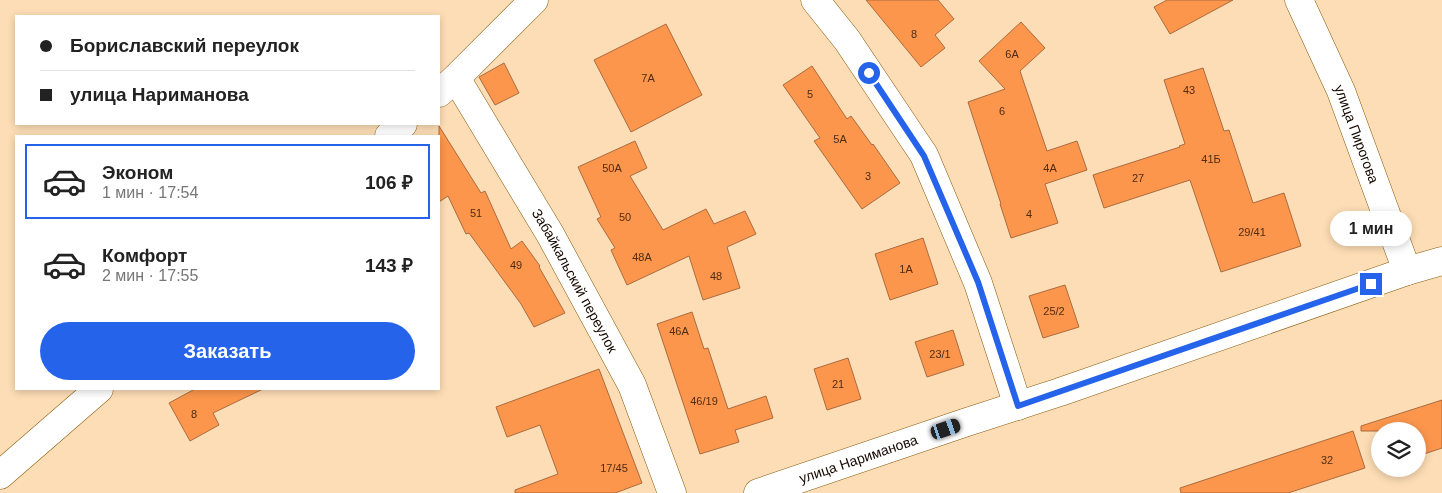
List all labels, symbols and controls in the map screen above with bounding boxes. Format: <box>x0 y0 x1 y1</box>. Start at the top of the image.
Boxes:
house number: 8 <box>911 28 917 40</box>
text: Бориславский переулок <box>70 35 299 56</box>
house number: 6А <box>1005 48 1019 60</box>
route start <box>858 62 880 84</box>
house number: 7А <box>641 72 655 84</box>
street label: улица Пирогова <box>1331 82 1382 186</box>
text: улица Нариманова <box>70 84 249 105</box>
house number: 43 <box>1183 84 1195 96</box>
house number: 5 <box>807 88 813 100</box>
house number: 6 <box>999 105 1005 117</box>
house number: 5А <box>833 133 847 145</box>
house number: 41Б <box>1201 153 1221 165</box>
icon: car <box>42 159 87 204</box>
text: Эконом <box>102 162 173 183</box>
house number: 50А <box>602 162 622 174</box>
house number: 4А <box>1043 162 1057 174</box>
house number: 3 <box>865 170 871 182</box>
text: 106 ₽ <box>365 172 413 193</box>
house number: 27 <box>1132 172 1144 184</box>
text: 1 мин · 17:54 <box>102 184 198 201</box>
street label: Забайкальский переулок <box>529 206 621 356</box>
house number: 51 <box>470 207 482 219</box>
house number: 4 <box>1026 208 1032 220</box>
house number: 50 <box>619 211 631 223</box>
callout: 1 мин <box>1330 212 1412 246</box>
text: 1 мин <box>1349 220 1393 237</box>
house number: 29/41 <box>1238 226 1266 238</box>
icon: car <box>42 242 87 287</box>
text: Комфорт <box>102 245 187 266</box>
house number: 48А <box>632 251 652 263</box>
text: 143 ₽ <box>365 255 413 276</box>
house number: 49 <box>510 259 522 271</box>
house number: 1А <box>899 263 913 275</box>
text: 2 мин · 17:55 <box>102 267 198 284</box>
house number: 48 <box>710 270 722 282</box>
route end <box>1360 273 1382 295</box>
house number: 25/2 <box>1043 305 1065 317</box>
button: Заказать <box>40 322 415 380</box>
house number: 46А <box>669 325 689 337</box>
house number: 23/1 <box>929 348 951 360</box>
house number: 21 <box>832 378 844 390</box>
house number: 46/19 <box>690 395 718 407</box>
house number: 8 <box>191 408 197 420</box>
car <box>929 417 962 441</box>
map controls <box>1371 422 1426 477</box>
button: layers <box>1371 422 1426 477</box>
street label: улица Нариманова <box>797 431 920 486</box>
house number: 32 <box>1321 454 1333 466</box>
house number: 17/45 <box>600 462 628 474</box>

